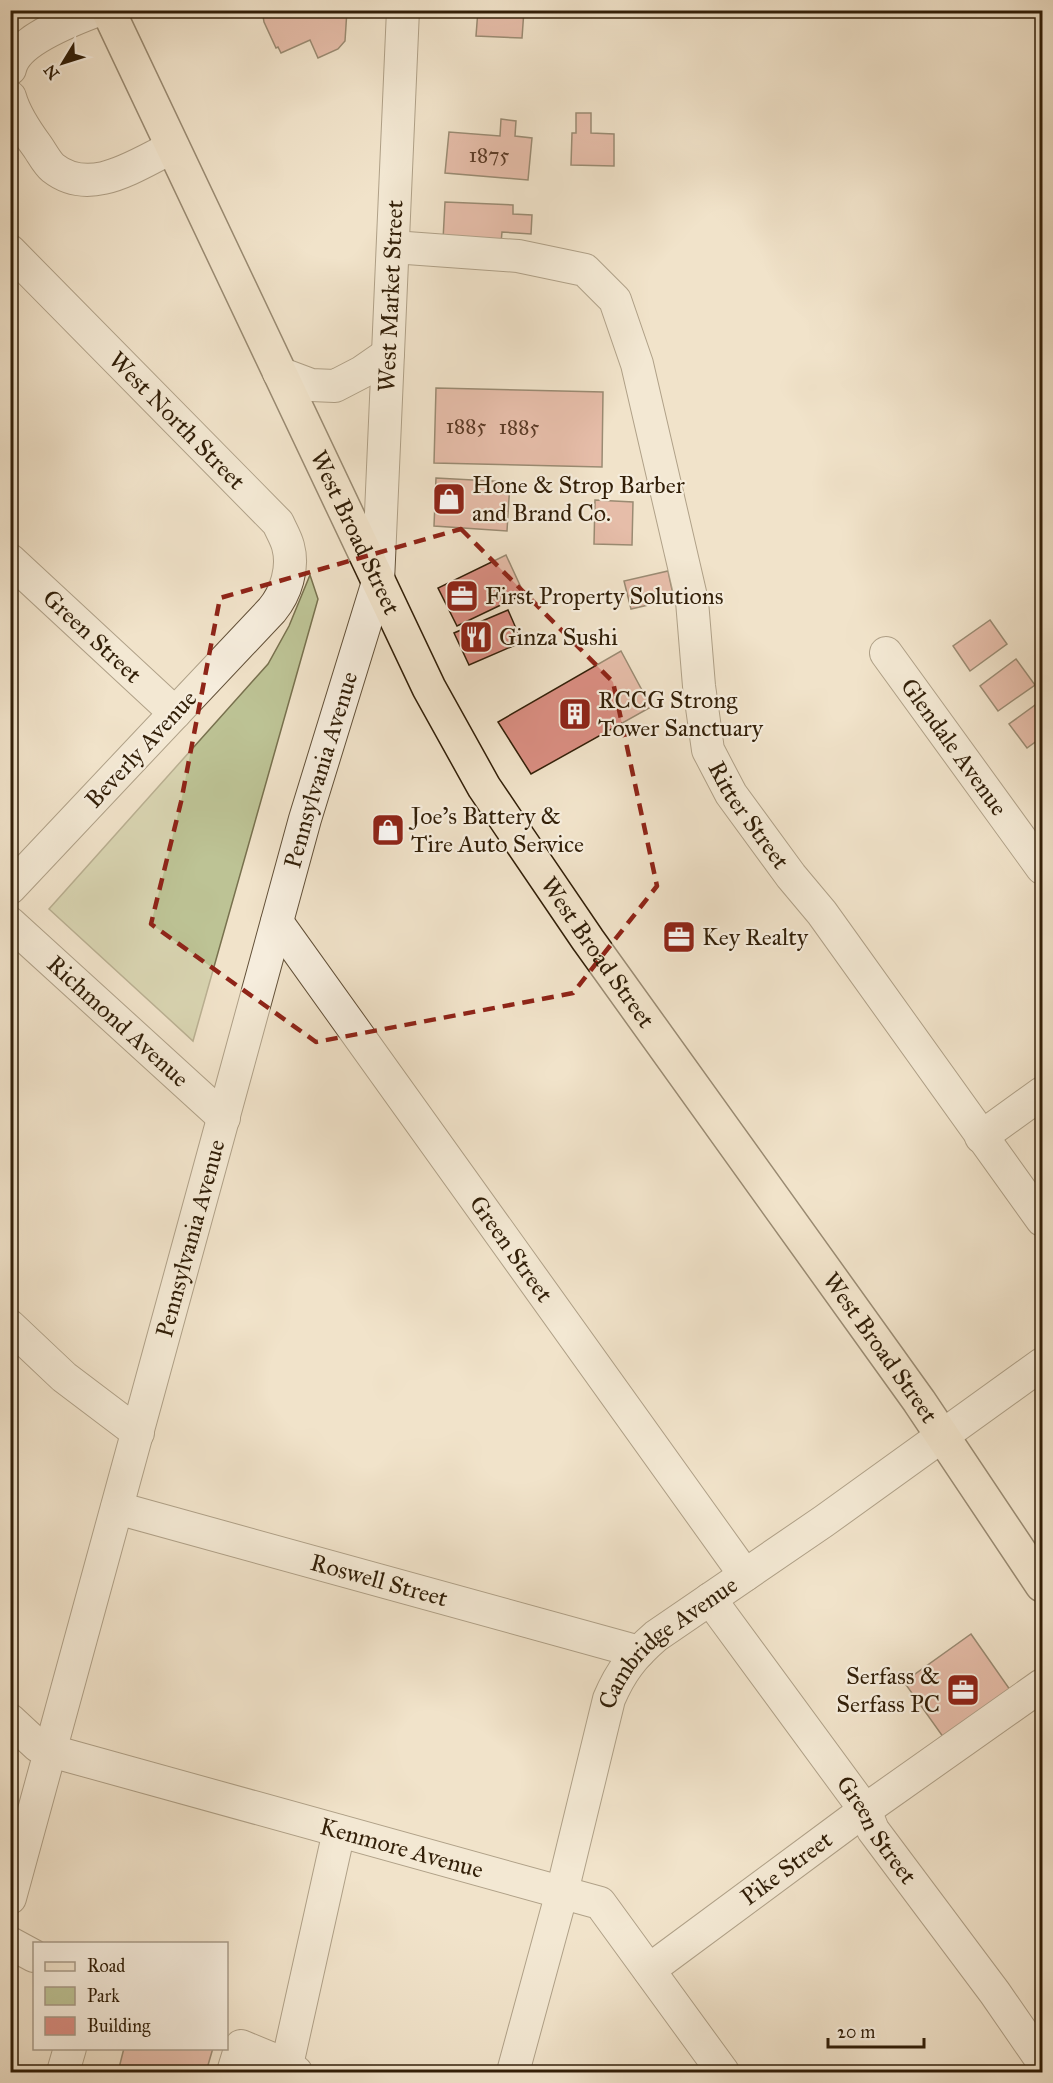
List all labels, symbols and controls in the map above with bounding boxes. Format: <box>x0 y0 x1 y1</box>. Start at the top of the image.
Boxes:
north arrow <box>33 33 93 93</box>
text: N <box>40 60 63 83</box>
house number: 1875 <box>469 142 509 168</box>
street label: West Market Street <box>371 199 410 393</box>
street label: West North Street <box>102 345 252 496</box>
house number: 1885 <box>446 413 486 439</box>
house number: 1885 <box>499 414 539 440</box>
street label: West Broad Street <box>304 445 407 620</box>
place label: Hone & Strop Barber and Brand Co. <box>472 470 685 528</box>
shop icon: Hone & Strop Barber and Brand Co. <box>431 481 467 517</box>
office icon: First Property Solutions <box>444 578 480 614</box>
place label: First Property Solutions <box>485 581 724 611</box>
street label: Green Street <box>36 583 148 690</box>
restaurant icon: Ginza Sushi <box>458 619 494 655</box>
place label: Ginza Sushi <box>499 622 618 652</box>
street label: Pennsylvania Avenue <box>277 668 364 872</box>
street label: Glendale Avenue <box>894 672 1014 822</box>
street label: Beverly Avenue <box>79 684 203 814</box>
place label: RCCG Strong Tower Sanctuary <box>598 685 764 743</box>
building icon: RCCG Strong Tower Sanctuary <box>557 696 593 732</box>
street label: Ritter Street <box>702 756 796 875</box>
place label: Joe's Battery & Tire Auto Service <box>408 801 584 859</box>
shop icon: Joe's Battery & Tire Auto Service <box>370 812 406 848</box>
street label: West Broad Street <box>534 871 662 1034</box>
office icon: Key Realty <box>661 919 697 955</box>
place label: Key Realty <box>702 922 809 952</box>
street label: Richmond Avenue <box>41 949 195 1094</box>
street label: Pennsylvania Avenue <box>149 1136 232 1341</box>
street label: Green Street <box>463 1190 560 1308</box>
street label: West Broad Street <box>816 1266 945 1429</box>
street label: Roswell Street <box>307 1547 452 1614</box>
street label: Cambridge Avenue <box>592 1570 743 1712</box>
place label: Serfass & Serfass PC <box>836 1661 940 1719</box>
office icon: Serfass & Serfass PC <box>945 1672 981 1708</box>
street label: Green Street <box>830 1770 924 1890</box>
street label: Kenmore Avenue <box>317 1811 487 1885</box>
street label: Pike Street <box>735 1824 838 1912</box>
legend <box>33 1942 228 2050</box>
text: Road <box>87 1955 125 1977</box>
text: Park <box>87 1985 120 2007</box>
scale bar <box>828 2011 924 2049</box>
text: Building <box>87 2015 151 2038</box>
text: 20 m <box>837 2021 875 2043</box>

